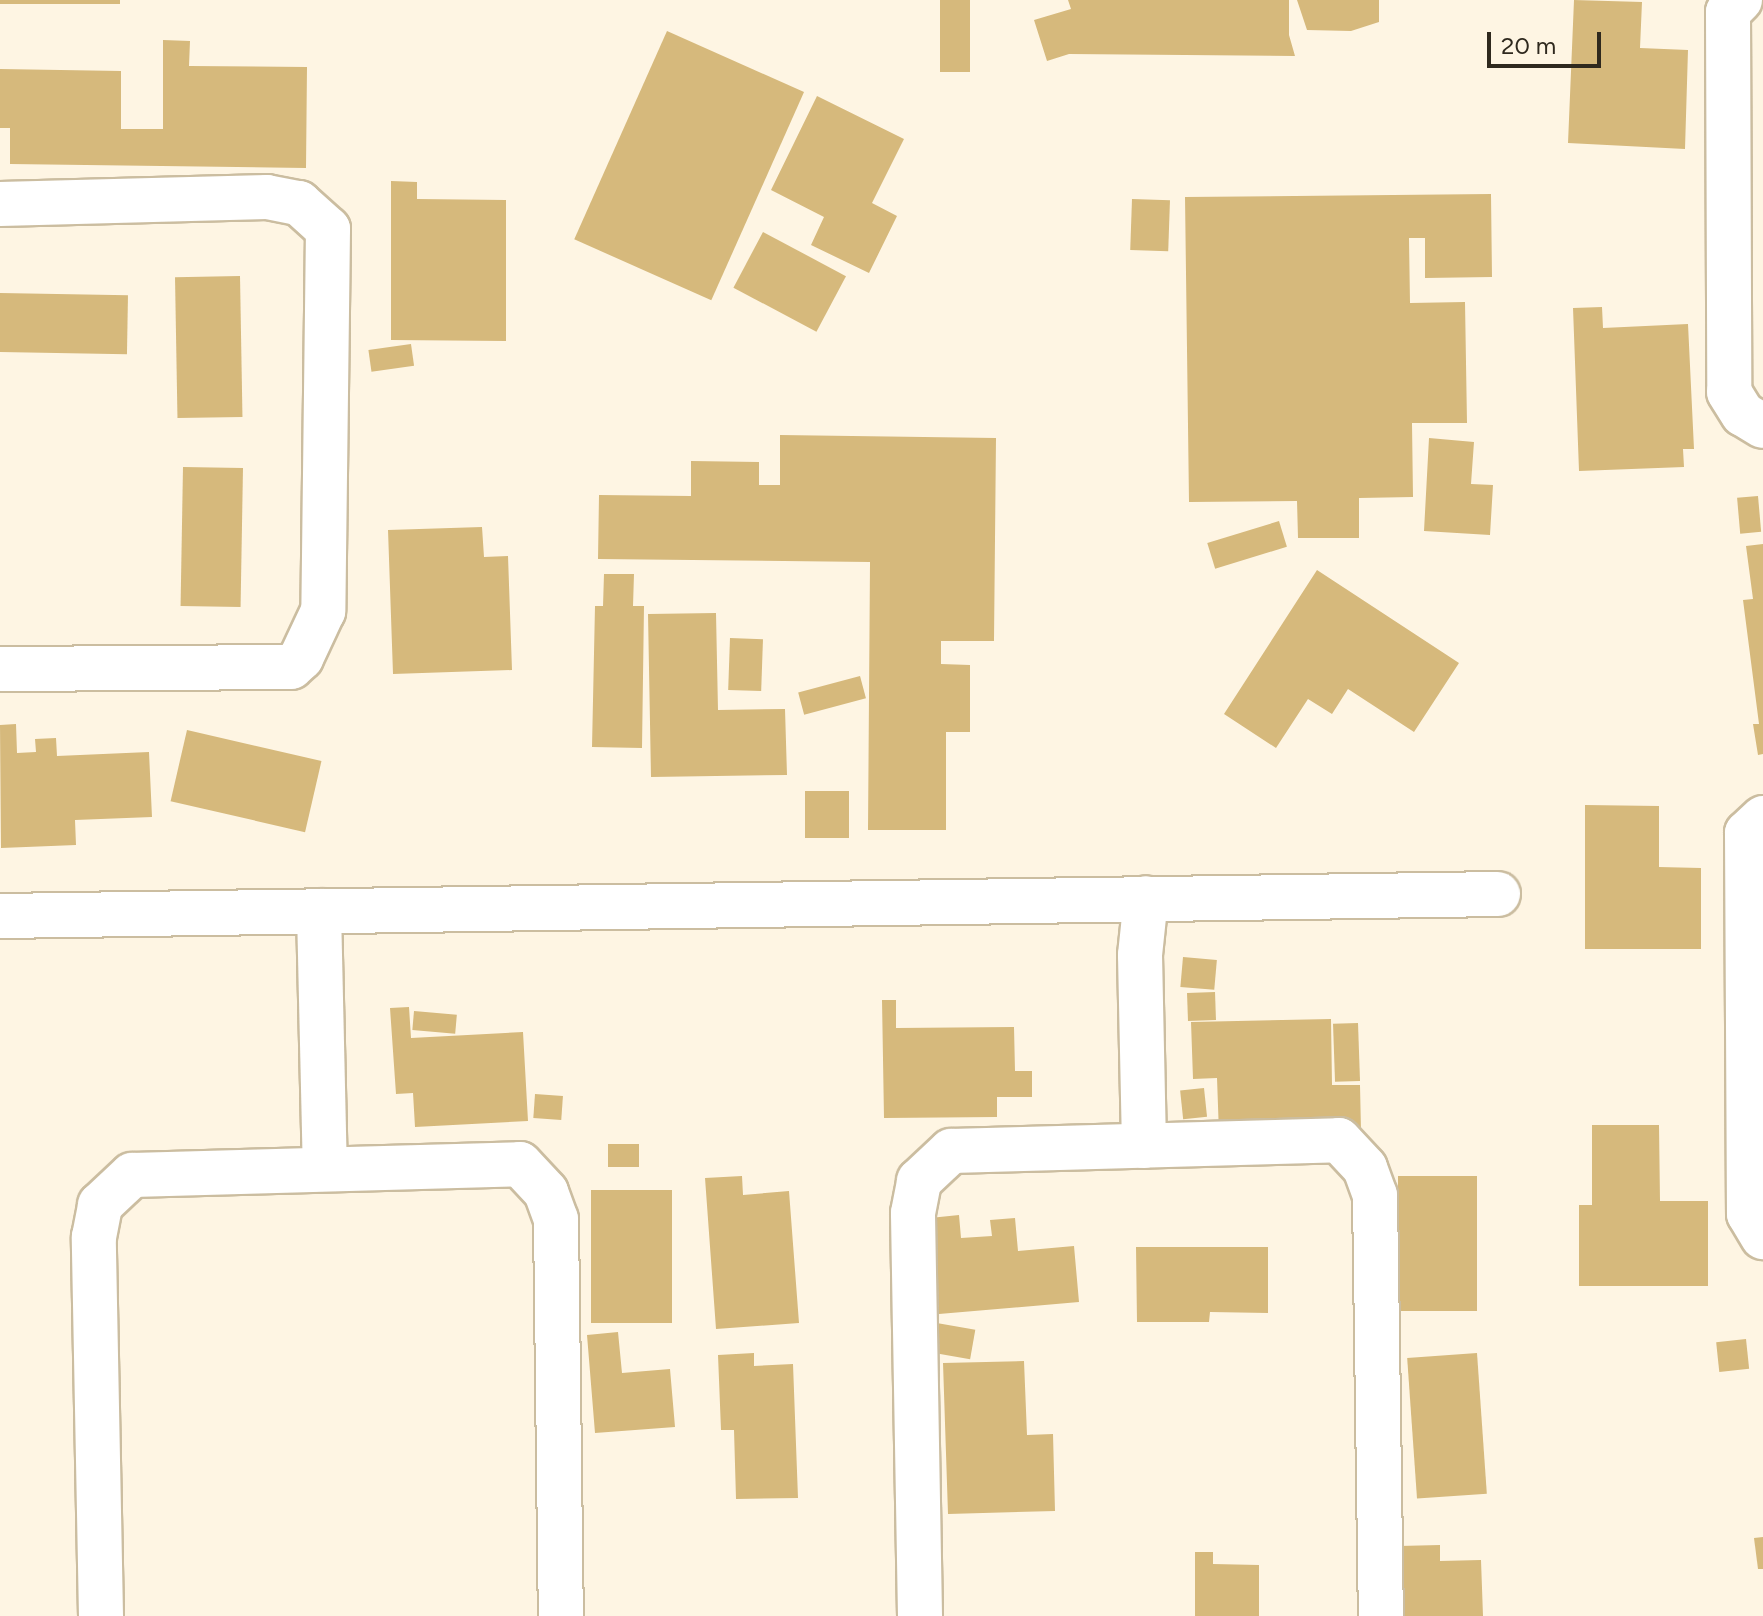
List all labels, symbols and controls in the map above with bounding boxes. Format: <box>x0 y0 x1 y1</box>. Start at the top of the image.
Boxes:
scale bar <box>1491 16 1605 66</box>
text: 20 m <box>1501 31 1556 60</box>

